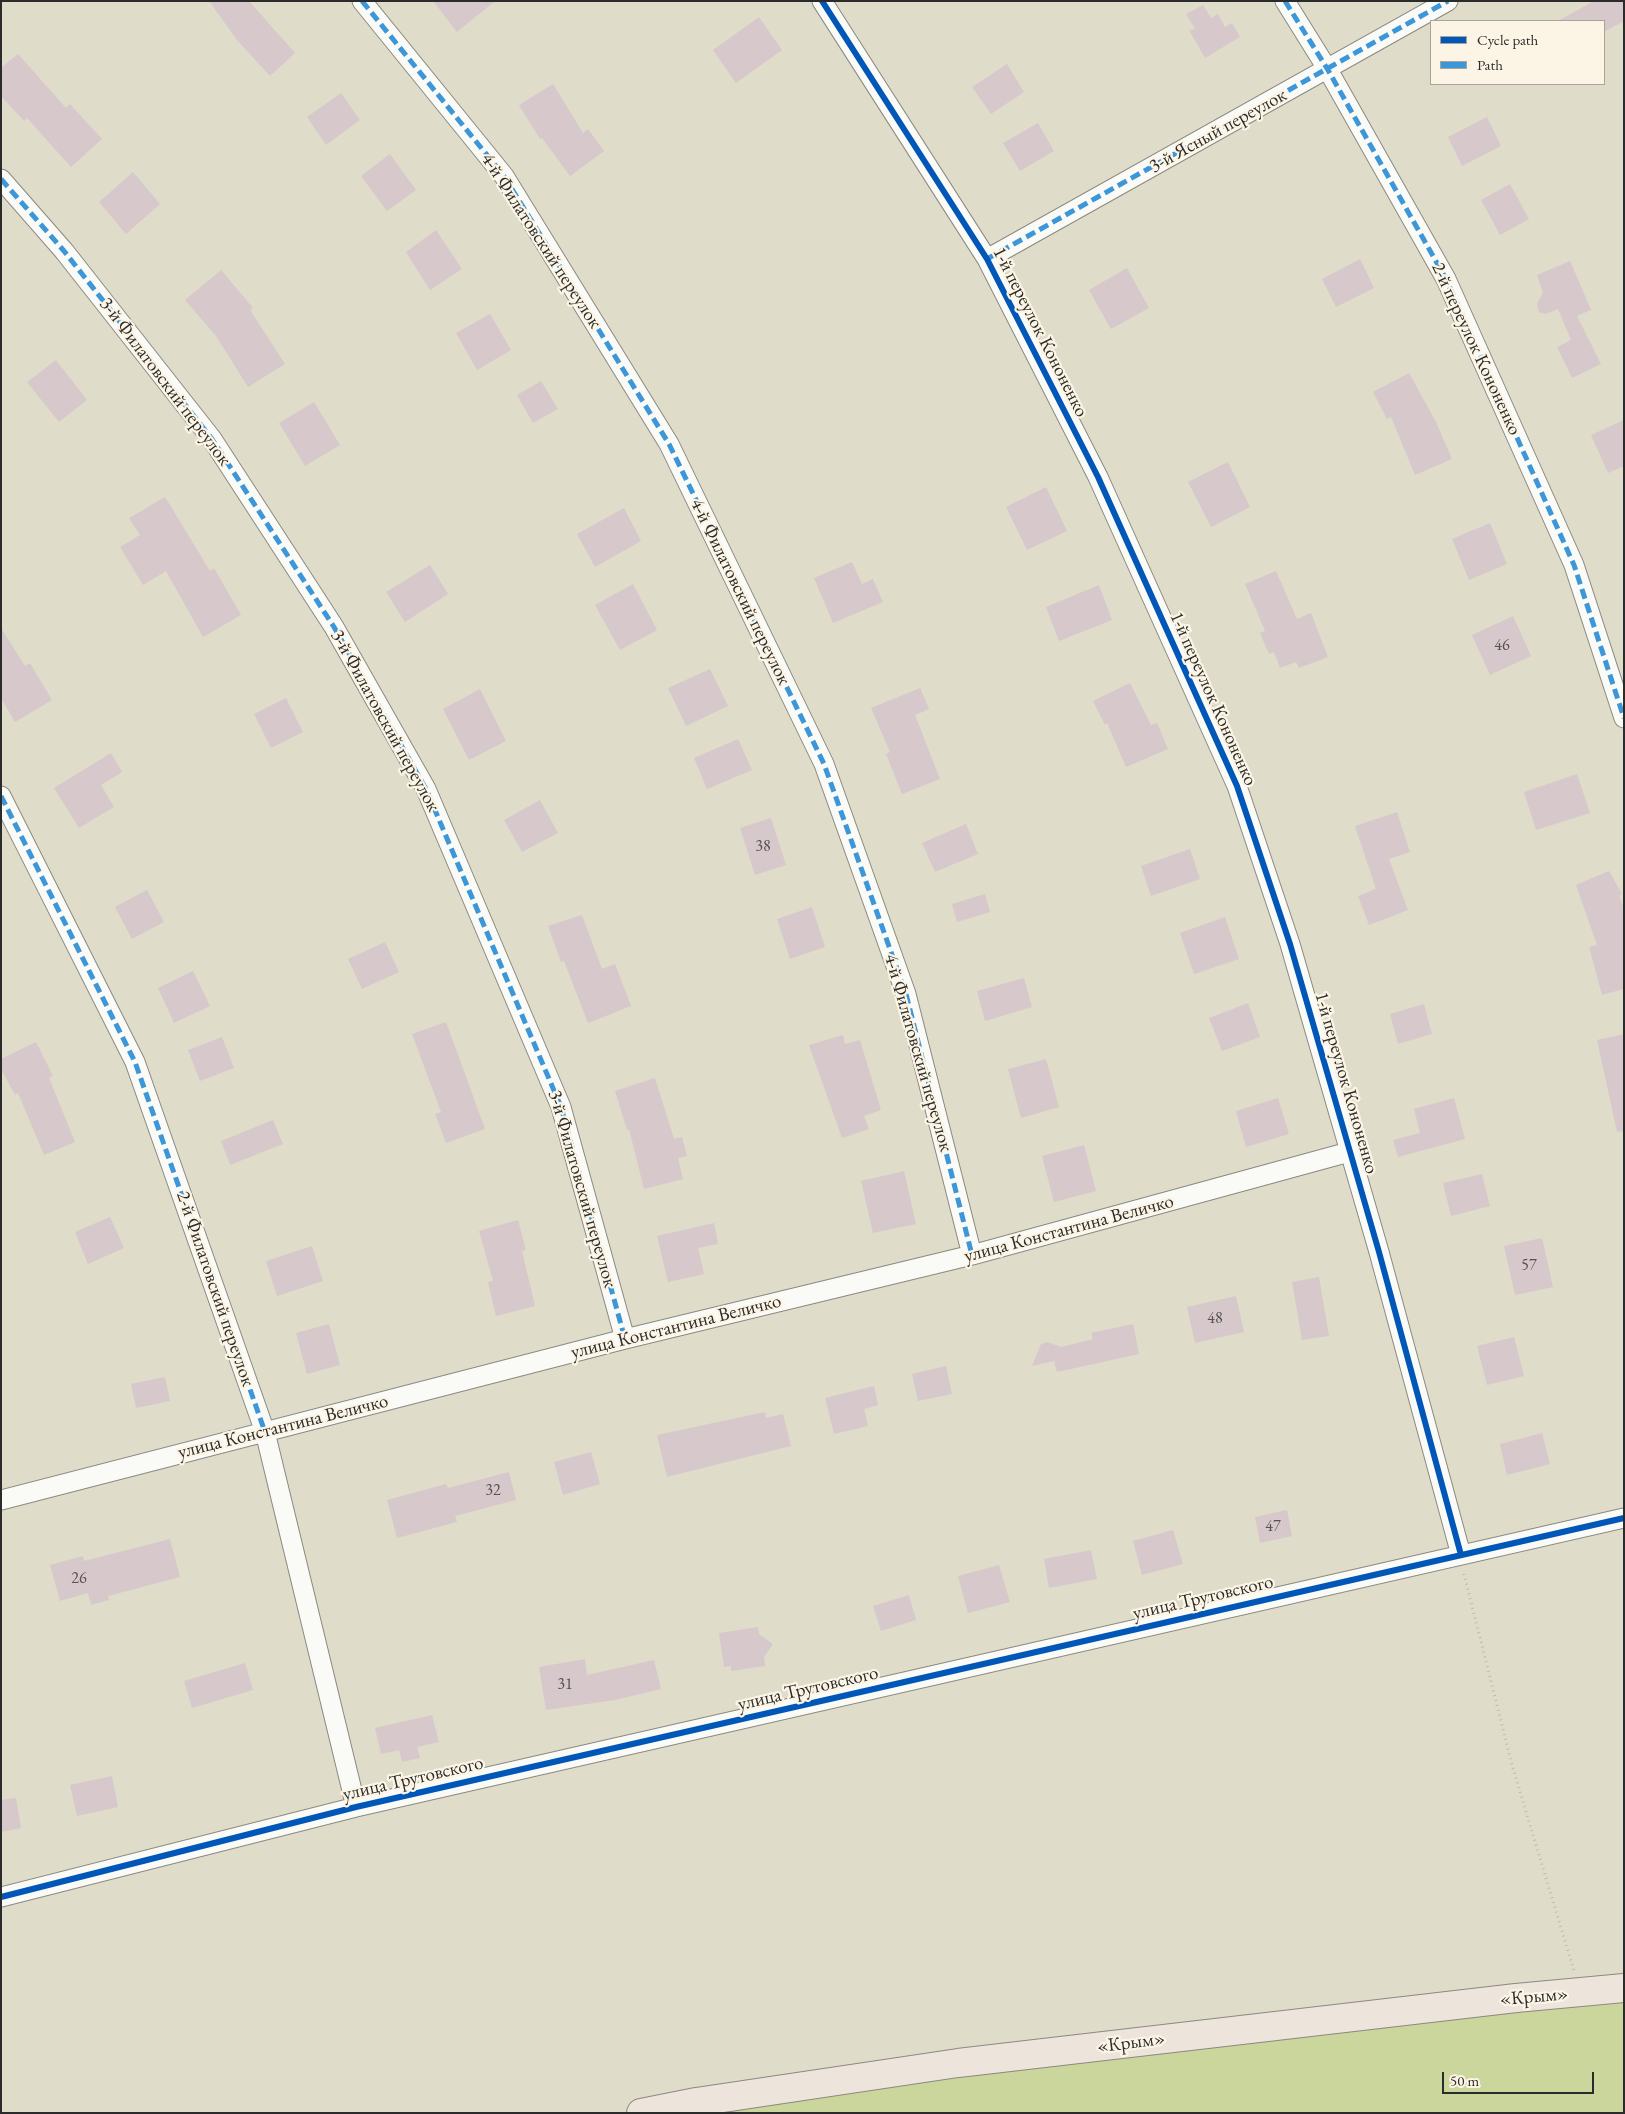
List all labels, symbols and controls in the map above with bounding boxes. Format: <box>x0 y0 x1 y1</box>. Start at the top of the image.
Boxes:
legend <box>1430 20 1605 85</box>
text: Cycle path <box>1477 30 1538 49</box>
text: Path <box>1477 55 1503 74</box>
street label: 3-й Ясный переулок <box>1145 84 1291 178</box>
street label: 4-й Филатовский переулок <box>476 149 606 333</box>
street label: 1-й переулок Кононенко <box>987 243 1093 421</box>
street label: 2-й переулок Кононенко <box>1426 259 1526 439</box>
street label: 3-й Филатовский переулок <box>94 293 236 471</box>
street label: 4-й Филатовский переулок <box>685 495 795 689</box>
street label: 1-й переулок Кононенко <box>1164 609 1262 789</box>
street label: 3-й Филатовский переулок <box>325 626 445 816</box>
house number: 46 <box>1494 636 1510 656</box>
house number: 38 <box>755 837 771 857</box>
street label: 4-й Филатовский переулок <box>879 951 957 1155</box>
street label: 1-й переулок Кононенко <box>1309 990 1383 1176</box>
street label: 3-й Филатовский переулок <box>543 1087 621 1291</box>
street label: 2-й Филатовский переулок <box>171 1188 259 1390</box>
street label: улица Константина Величко <box>962 1190 1176 1268</box>
house number: 57 <box>1521 1256 1537 1276</box>
street label: улица Константина Величко <box>568 1290 784 1364</box>
house number: 48 <box>1207 1309 1223 1329</box>
street label: улица Константина Величко <box>175 1390 391 1464</box>
house number: 32 <box>485 1481 501 1501</box>
house number: 47 <box>1265 1517 1281 1537</box>
house number: 26 <box>71 1569 87 1589</box>
street label: улица Трутовского <box>1130 1571 1276 1625</box>
street label: улица Трутовского <box>735 1662 881 1716</box>
house number: 31 <box>557 1675 573 1695</box>
street label: улица Трутовского <box>340 1752 486 1806</box>
street label: «Крым» <box>1499 1983 1569 2011</box>
street label: «Крым» <box>1096 2028 1166 2058</box>
scale bar <box>1445 2062 1598 2094</box>
text: 50 m <box>1450 2071 1479 2090</box>

